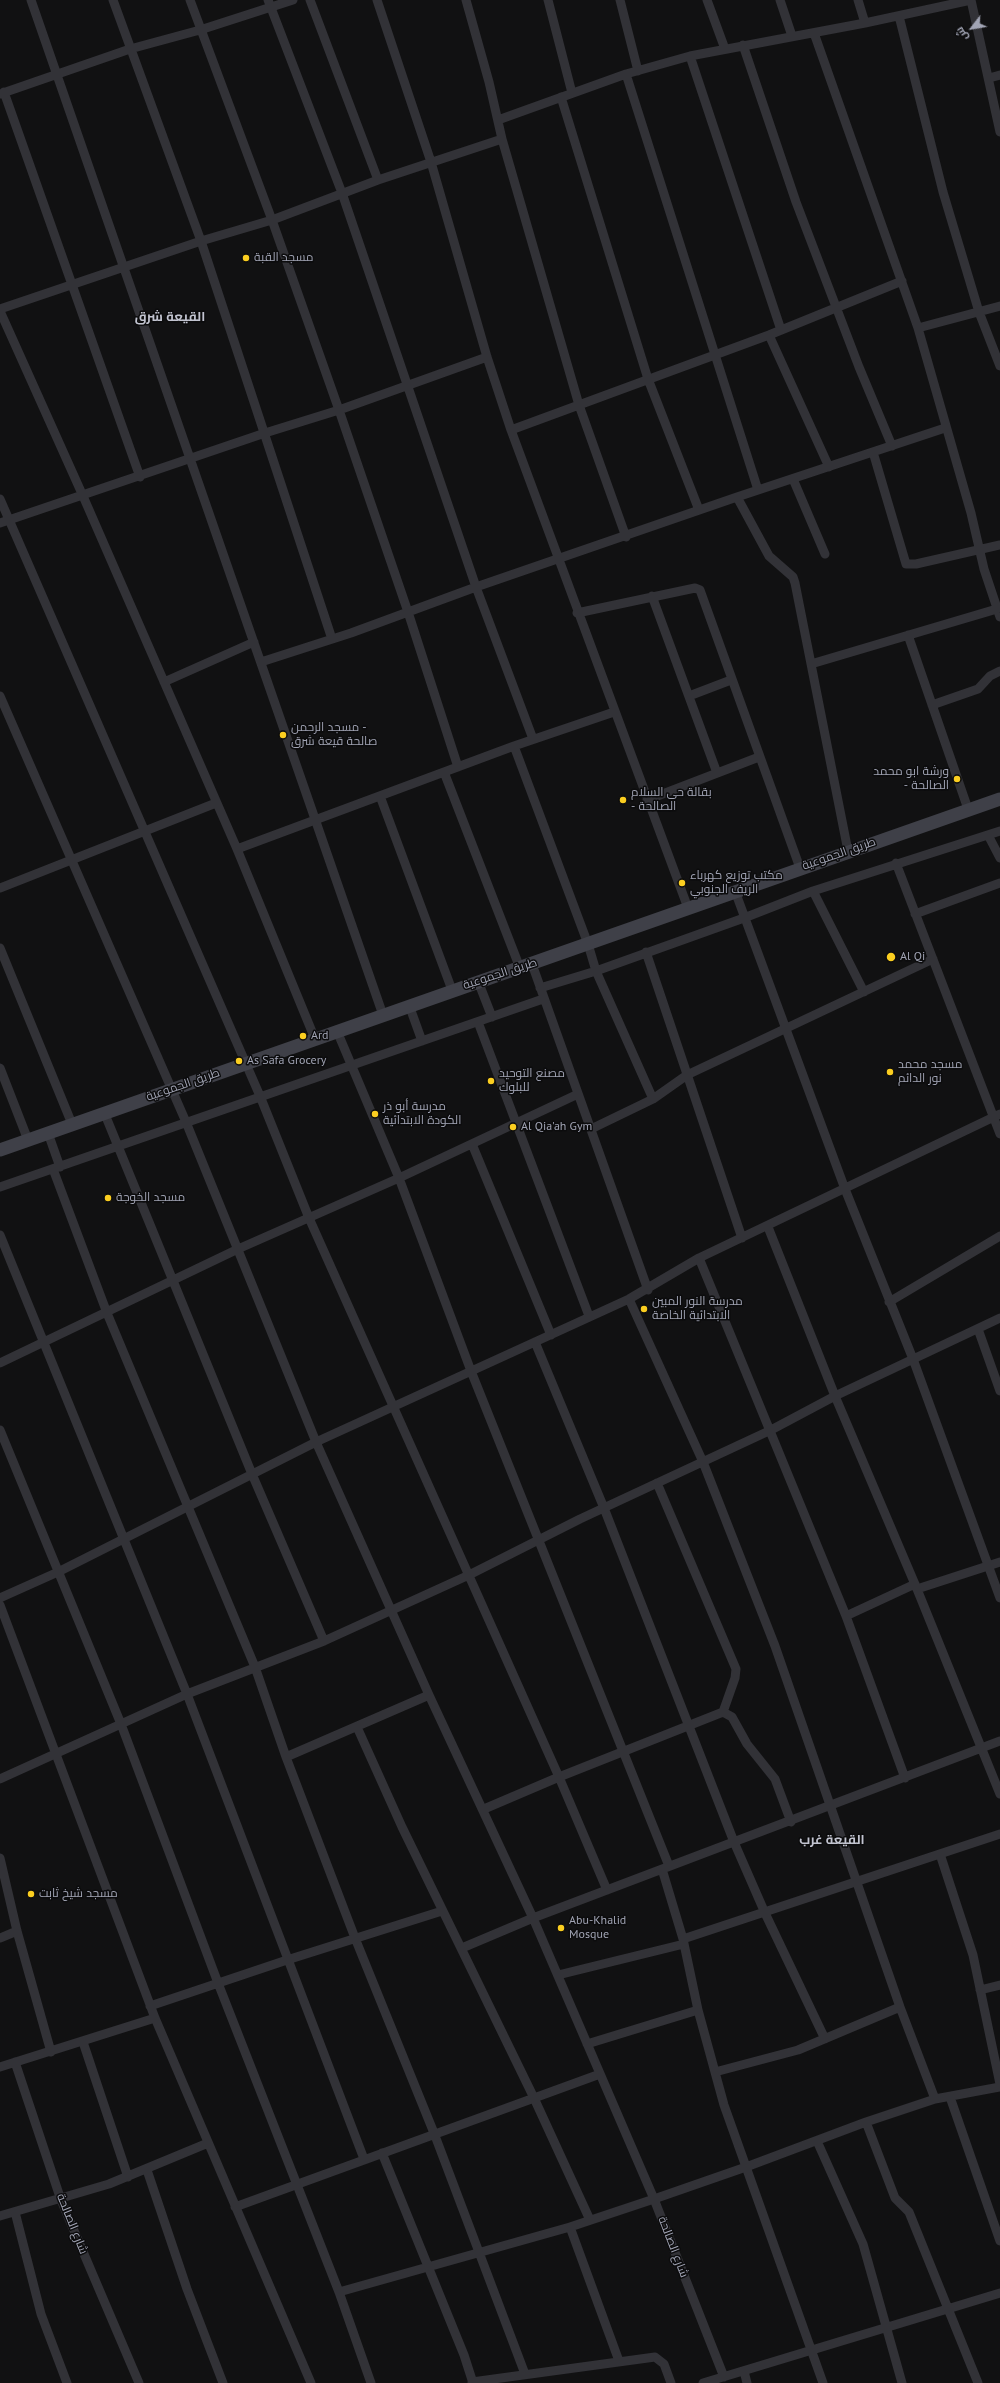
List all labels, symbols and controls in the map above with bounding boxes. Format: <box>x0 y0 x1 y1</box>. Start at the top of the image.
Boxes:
north arrow <box>952 8 992 48</box>
text: ش <box>952 25 971 44</box>
place label: مسجد القبة <box>254 251 314 265</box>
marker: مسجد القبة <box>241 253 251 263</box>
district label: القيعة شرق <box>135 309 205 325</box>
place label: مسجد الرحمن - صالحة قيعة شرق <box>291 721 377 749</box>
marker: مسجد الرحمن - صالحة قيعة شرق <box>278 730 288 740</box>
place label: ورشة ابو محمد - الصالحة <box>873 765 949 793</box>
marker: ورشة ابو محمد - الصالحة <box>952 774 962 784</box>
place label: بقالة حي السلام - الصالحة <box>631 786 712 814</box>
marker: بقالة حي السلام - الصالحة <box>618 795 628 805</box>
street label: طريق الجموعية <box>800 835 878 873</box>
place label: مكتب توزيع كهرباء الريف الجنوبي <box>690 869 783 897</box>
marker: مكتب توزيع كهرباء الريف الجنوبي <box>677 878 687 888</box>
place label: Al Qi <box>900 950 925 964</box>
marker: Al Qi <box>885 951 897 963</box>
street label: طريق الجموعية <box>461 955 539 993</box>
place label: Ard <box>311 1029 329 1043</box>
marker: Ard <box>298 1031 308 1041</box>
place label: As Safa Grocery <box>247 1054 326 1068</box>
marker: As Safa Grocery <box>234 1056 244 1066</box>
place label: مسجد محمد نور الدائم <box>898 1058 962 1086</box>
street label: طريق الجموعية <box>144 1066 222 1104</box>
place label: مصنع التوحيد للبلوك <box>499 1067 565 1095</box>
marker: مسجد محمد نور الدائم <box>885 1067 895 1077</box>
marker: مصنع التوحيد للبلوك <box>486 1076 496 1086</box>
place label: مدرسة أبو ذر الكودة الابتدائية <box>383 1100 461 1128</box>
marker: مدرسة أبو ذر الكودة الابتدائية <box>370 1109 380 1119</box>
place label: Al Qia'ah Gym <box>521 1120 592 1134</box>
marker: Al Qia'ah Gym <box>508 1122 518 1132</box>
place label: مسجد الخوجة <box>116 1191 185 1205</box>
marker: مسجد الخوجة <box>103 1193 113 1203</box>
place label: مدرسة النور المبين الابتدائية الخاصة <box>652 1295 743 1323</box>
marker: مدرسة النور المبين الابتدائية الخاصة <box>639 1304 649 1314</box>
district label: القيعة غرب <box>799 1832 865 1848</box>
place label: مسجد شيخ ثابت <box>39 1887 118 1901</box>
marker: مسجد شيخ ثابت <box>26 1889 36 1899</box>
place label: Abu-Khalid Mosque <box>569 1914 626 1942</box>
marker: Abu-Khalid Mosque <box>556 1923 566 1933</box>
street label: شارع الصالحة <box>53 2192 91 2256</box>
street label: شارع الصالحة <box>655 2214 691 2280</box>

